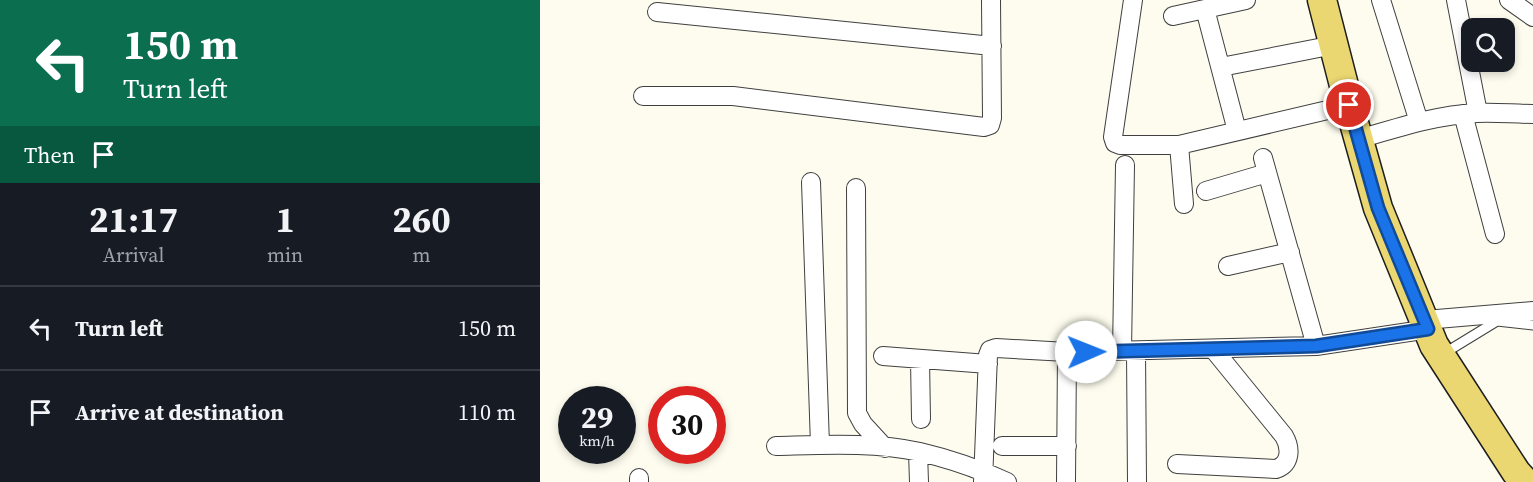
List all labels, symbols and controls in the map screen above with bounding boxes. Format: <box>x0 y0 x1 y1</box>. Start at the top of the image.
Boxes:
text: 150 m <box>123 15 238 73</box>
map controls <box>1461 18 1515 72</box>
button: search <box>1461 18 1515 72</box>
icon: left <box>24 24 102 102</box>
text: Turn left <box>123 70 227 107</box>
pin <box>1323 79 1374 130</box>
icon: arrive <box>1332 88 1365 121</box>
icon: arrive <box>87 138 120 171</box>
text: Then <box>24 140 75 170</box>
text: 21:17 <box>89 195 178 244</box>
text: 1 <box>275 195 295 244</box>
text: 260 <box>392 195 451 244</box>
text: Arrival <box>103 241 164 269</box>
text: min <box>267 241 303 269</box>
text: m <box>413 241 431 269</box>
icon: left <box>24 312 57 345</box>
text: Turn left <box>75 313 163 343</box>
text: 150 m <box>458 313 516 343</box>
position arrow <box>1054 320 1118 384</box>
speed limit sign: 30 <box>648 386 726 464</box>
icon: arrive <box>24 396 57 429</box>
text: Arrive at destination <box>75 397 284 427</box>
text: 110 m <box>458 397 516 427</box>
text: 29 <box>581 397 613 438</box>
text: km/h <box>579 430 615 451</box>

